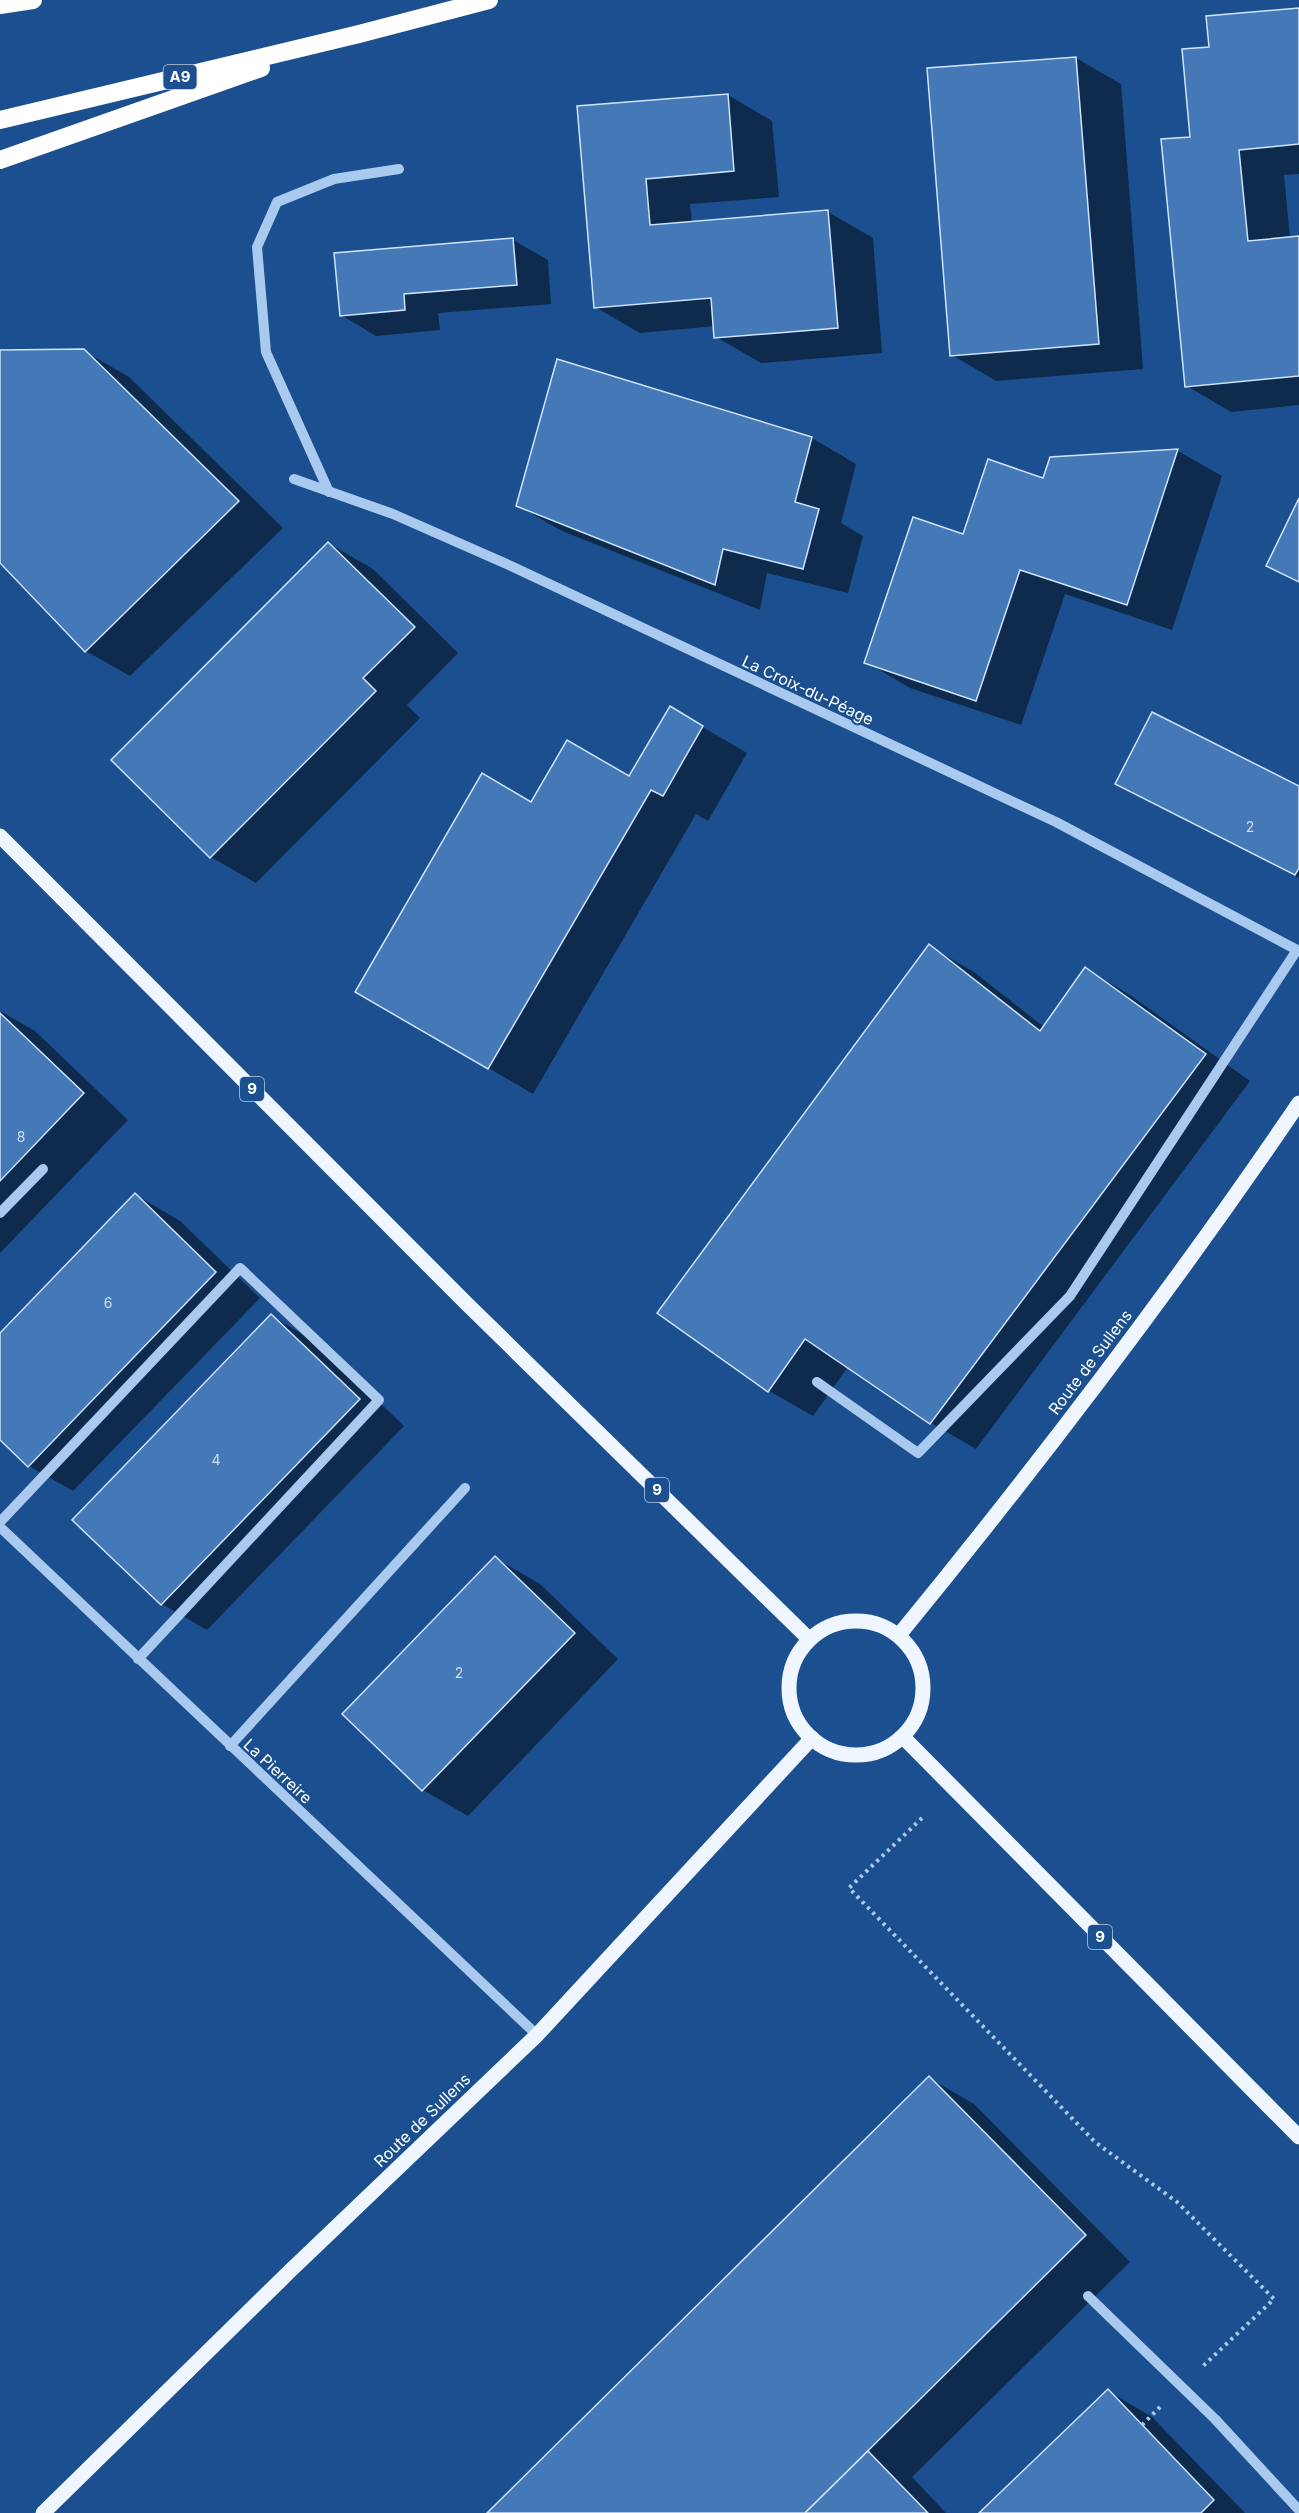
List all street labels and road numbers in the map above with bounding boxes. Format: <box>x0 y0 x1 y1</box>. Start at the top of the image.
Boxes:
road number: A9 <box>164 65 196 89</box>
street label: La Croix-du-Péage <box>739 651 877 729</box>
road number: 9 <box>240 1077 264 1101</box>
street label: Route de Sullens <box>1044 1306 1136 1418</box>
road number: 9 <box>645 1478 669 1502</box>
street label: La Pierreire <box>240 1734 316 1808</box>
road number: 9 <box>1088 1925 1112 1949</box>
street label: Route de Sullens <box>370 2069 474 2171</box>

